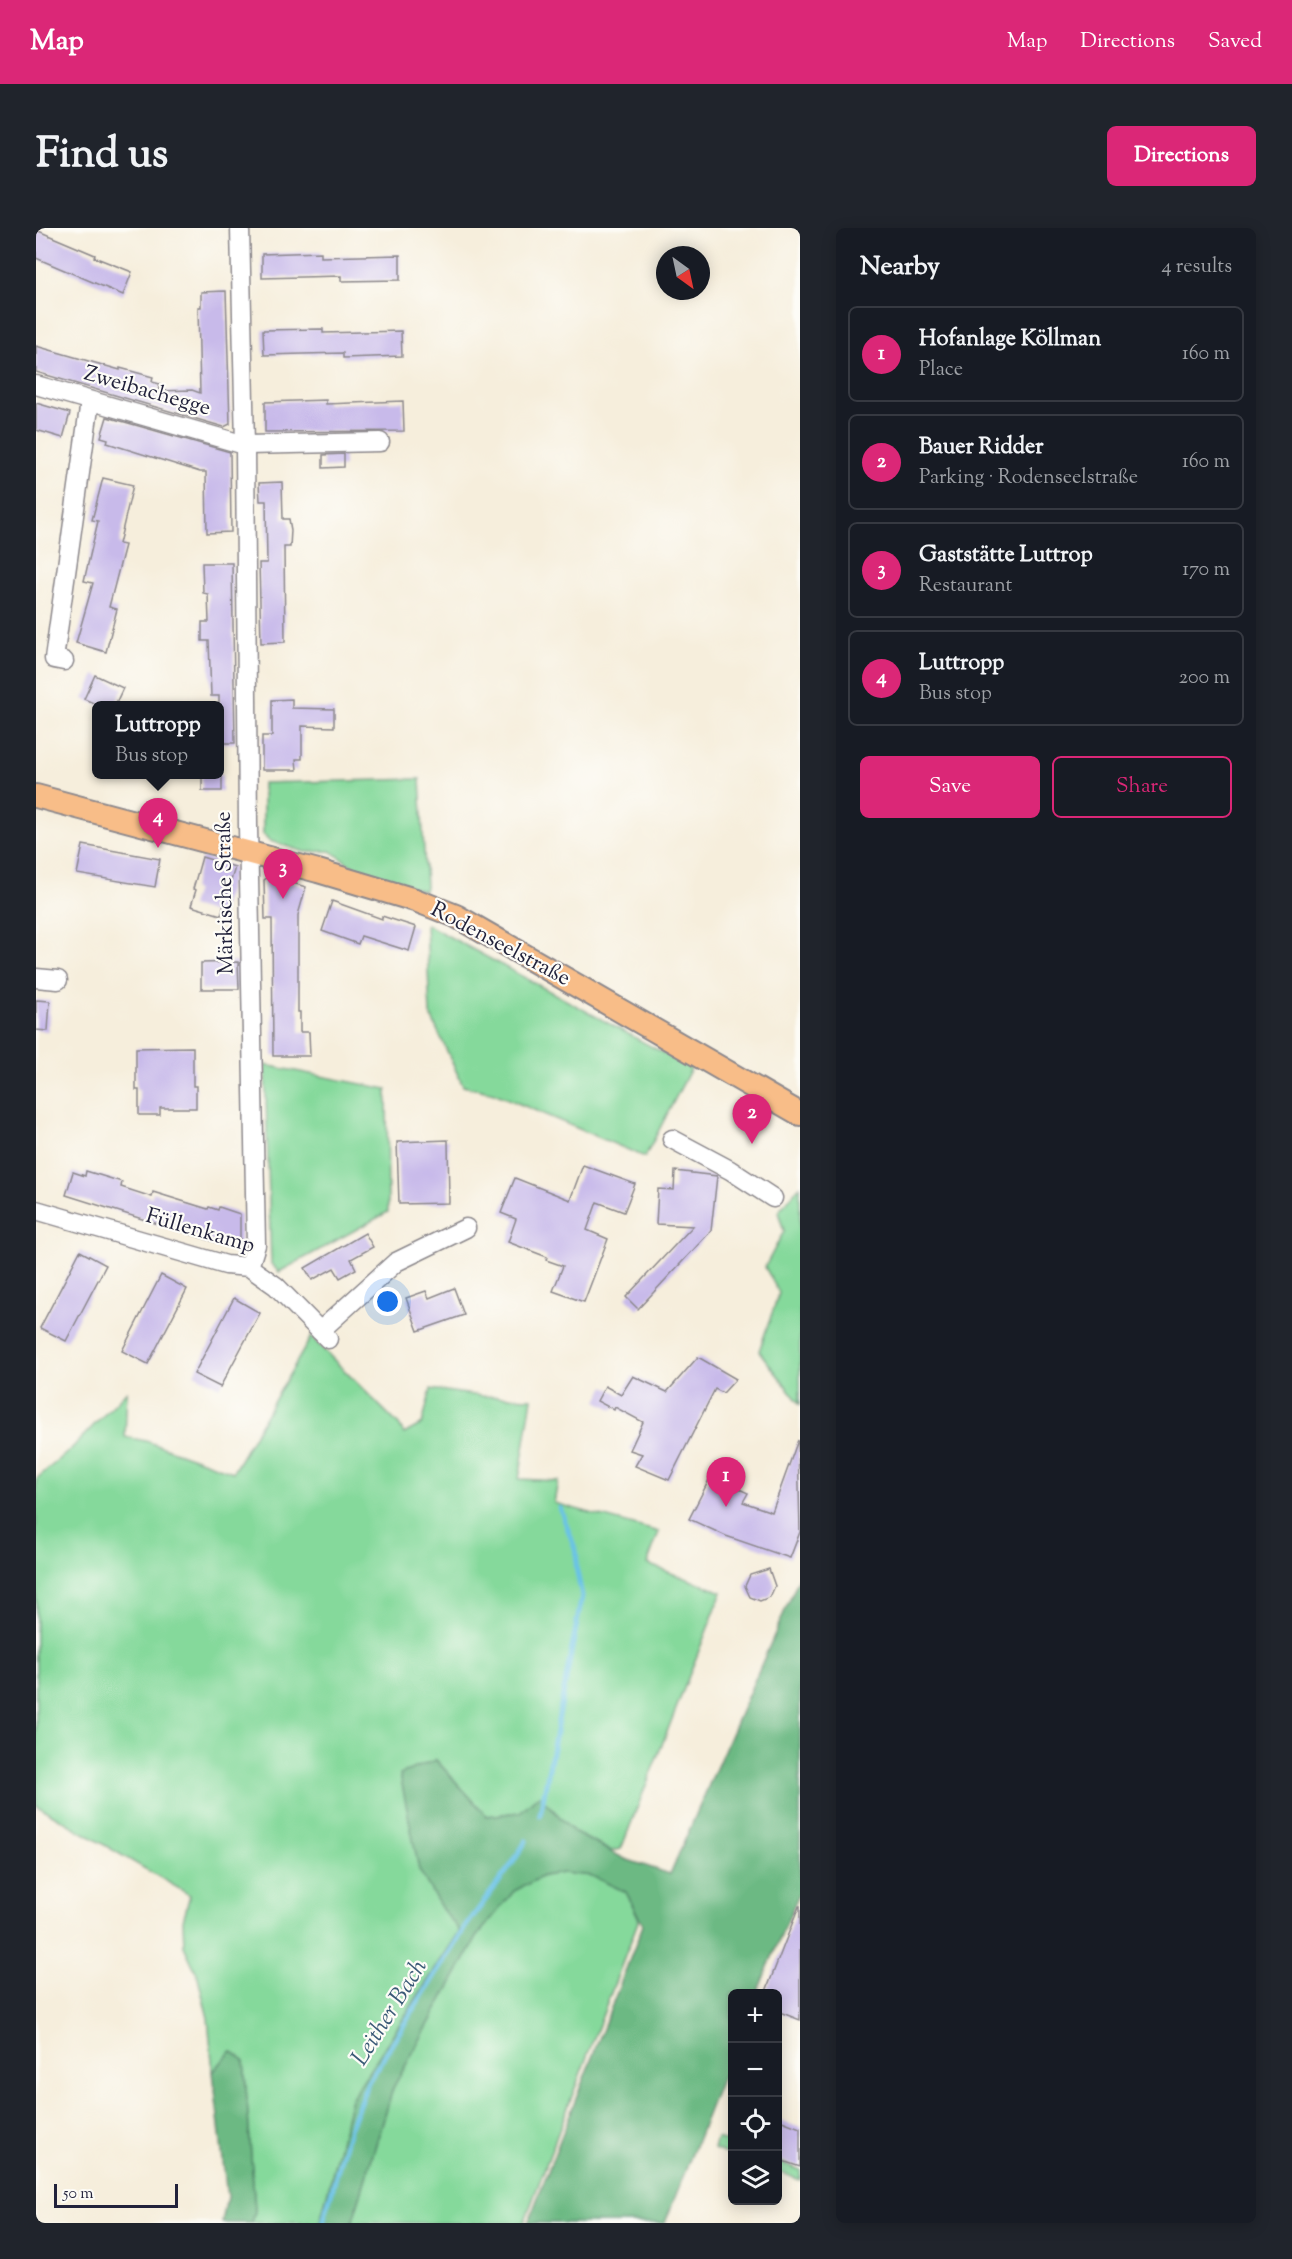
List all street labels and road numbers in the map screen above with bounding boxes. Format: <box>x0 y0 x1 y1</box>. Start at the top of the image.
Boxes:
street label: Zweibachegge <box>80 359 214 425</box>
street label: Märkische Straße <box>209 811 243 975</box>
street label: Rodenseelstraße <box>424 895 576 995</box>
street label: Füllenkamp <box>142 1201 258 1263</box>

